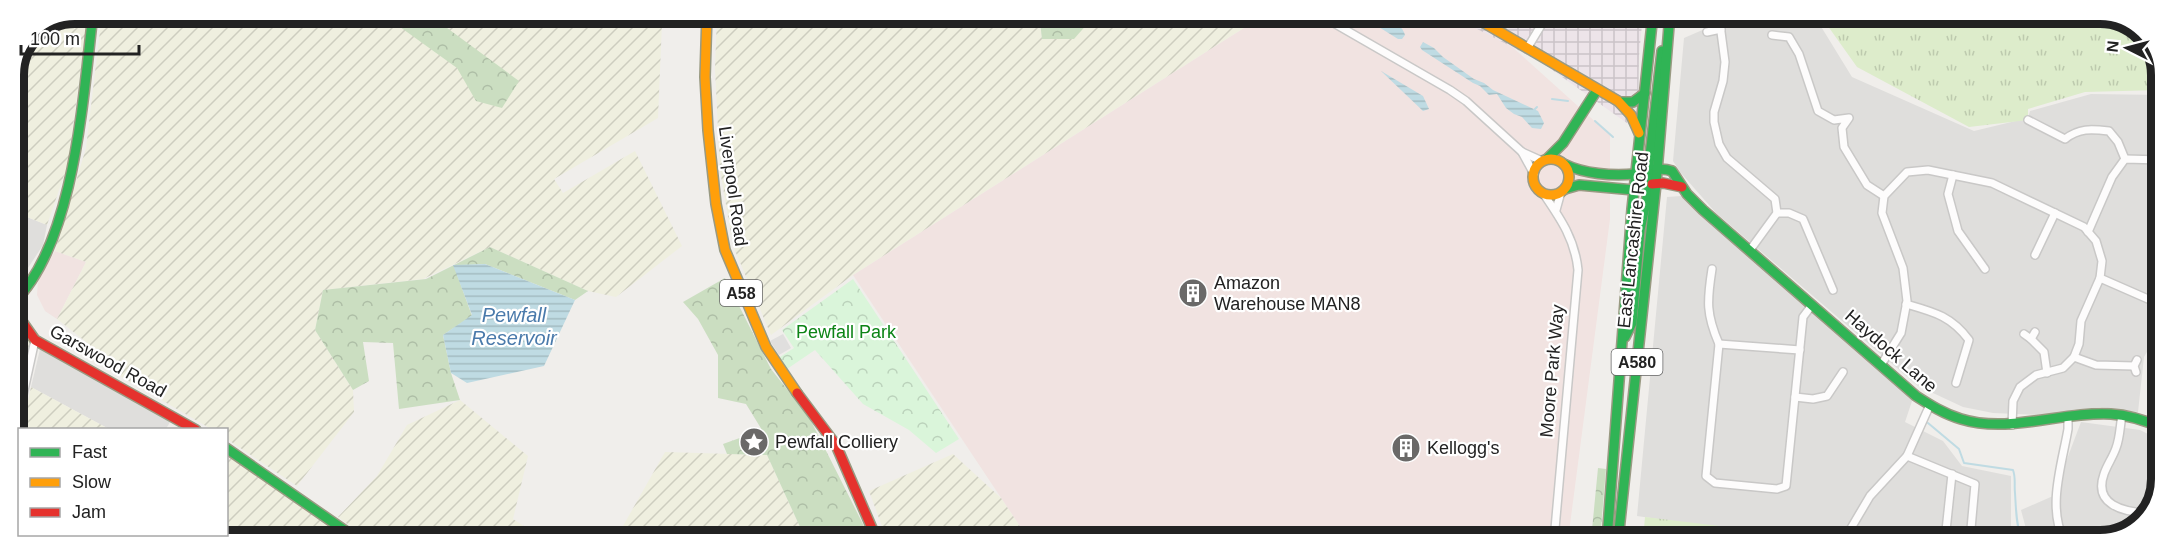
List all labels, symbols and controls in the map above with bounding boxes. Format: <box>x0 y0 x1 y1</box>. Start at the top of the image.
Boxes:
scale bar <box>21 18 140 56</box>
north arrow <box>2097 18 2157 78</box>
text: 100 m <box>30 29 80 49</box>
text: N <box>2104 40 2122 53</box>
street label: Liverpool Road <box>715 125 751 247</box>
street label: East Lancashire Road <box>1614 151 1652 329</box>
place label: Amazon Warehouse MAN8 <box>1214 273 1360 314</box>
building icon: Amazon Warehouse MAN8 <box>1177 277 1209 309</box>
road number: A58 <box>720 280 762 306</box>
water label: Pewfall Reservoir <box>471 304 558 349</box>
street label: Moore Park Way <box>1536 304 1568 438</box>
street label: Haydock Lane <box>1841 306 1941 396</box>
street label: Garswood Road <box>46 321 170 401</box>
park label: Pewfall Park <box>796 322 897 342</box>
road number: A580 <box>1612 349 1662 375</box>
place icon: Pewfall Colliery <box>738 426 770 458</box>
legend <box>18 428 228 536</box>
place label: Pewfall Colliery <box>775 432 898 452</box>
building icon: Kellogg's <box>1390 432 1422 464</box>
place label: Kellogg's <box>1427 438 1499 458</box>
text: Fast <box>72 442 107 462</box>
text: Slow <box>72 472 112 492</box>
text: Jam <box>72 502 106 522</box>

